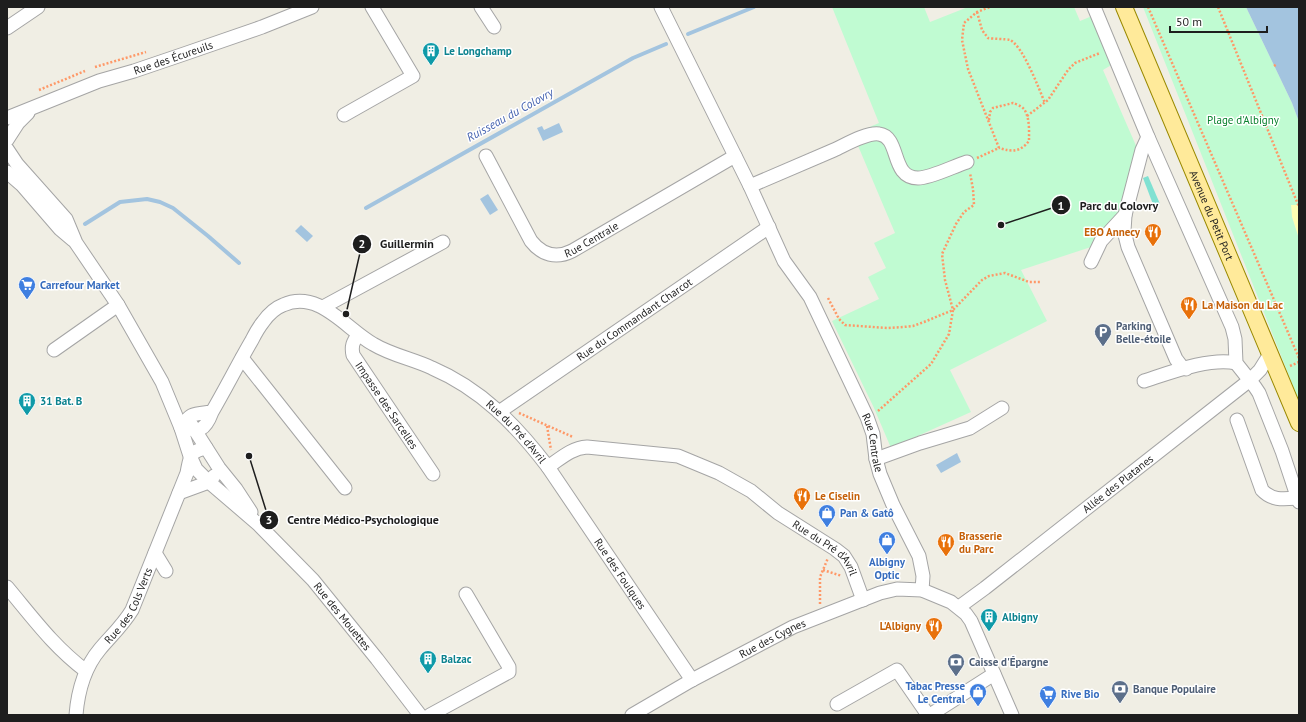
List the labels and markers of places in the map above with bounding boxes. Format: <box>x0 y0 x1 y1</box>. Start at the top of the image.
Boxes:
building icon: Le Longchamp <box>421 41 441 66</box>
place label: Le Longchamp <box>444 44 512 58</box>
callout: Parc du Colovry <box>1051 193 1166 217</box>
restaurant icon: EBO Annecy <box>1143 222 1163 247</box>
place label: EBO Annecy <box>1084 225 1141 239</box>
callout: Guillermin <box>352 232 441 256</box>
supermarket icon: Carrefour Market <box>17 275 37 300</box>
place label: Carrefour Market <box>40 278 120 292</box>
restaurant icon: La Maison du Lac <box>1179 295 1199 320</box>
place label: La Maison du Lac <box>1202 298 1283 312</box>
place label: Parking Belle-étoile <box>1116 319 1172 346</box>
parking icon: Parking Belle-étoile <box>1093 322 1113 347</box>
building icon: 31 Bat. B <box>17 391 37 416</box>
place label: 31 Bat. B <box>40 394 83 408</box>
restaurant icon: Le Ciselin <box>792 486 812 511</box>
place label: Le Ciselin <box>815 489 860 503</box>
shop icon: Pan & Gatô <box>817 503 837 528</box>
place label: Pan & Gatô <box>840 506 894 520</box>
callout: Centre Médico-Psychologique <box>259 508 447 532</box>
place label: Brasserie du Parc <box>959 529 1003 556</box>
shop icon: Albigny Optic <box>877 530 897 555</box>
restaurant icon: Brasserie du Parc <box>936 532 956 557</box>
place label: Albigny Optic <box>869 555 906 582</box>
building icon: Albigny <box>979 607 999 632</box>
place label: Albigny <box>1002 610 1039 624</box>
restaurant icon: L'Albigny <box>924 616 944 641</box>
place label: L'Albigny <box>880 619 922 633</box>
building icon: Balzac <box>418 649 438 674</box>
place label: Balzac <box>441 652 472 666</box>
bank icon: Caisse d'Épargne <box>946 652 966 677</box>
place label: Caisse d'Épargne <box>969 655 1049 669</box>
place label: Tabac Presse Le Central <box>906 679 966 706</box>
bank icon: Banque Populaire <box>1110 679 1130 704</box>
shop icon: Tabac Presse Le Central <box>968 682 988 707</box>
place label: Banque Populaire <box>1133 682 1216 696</box>
supermarket icon: Rive Bio <box>1038 684 1058 709</box>
place label: Rive Bio <box>1061 687 1100 701</box>

